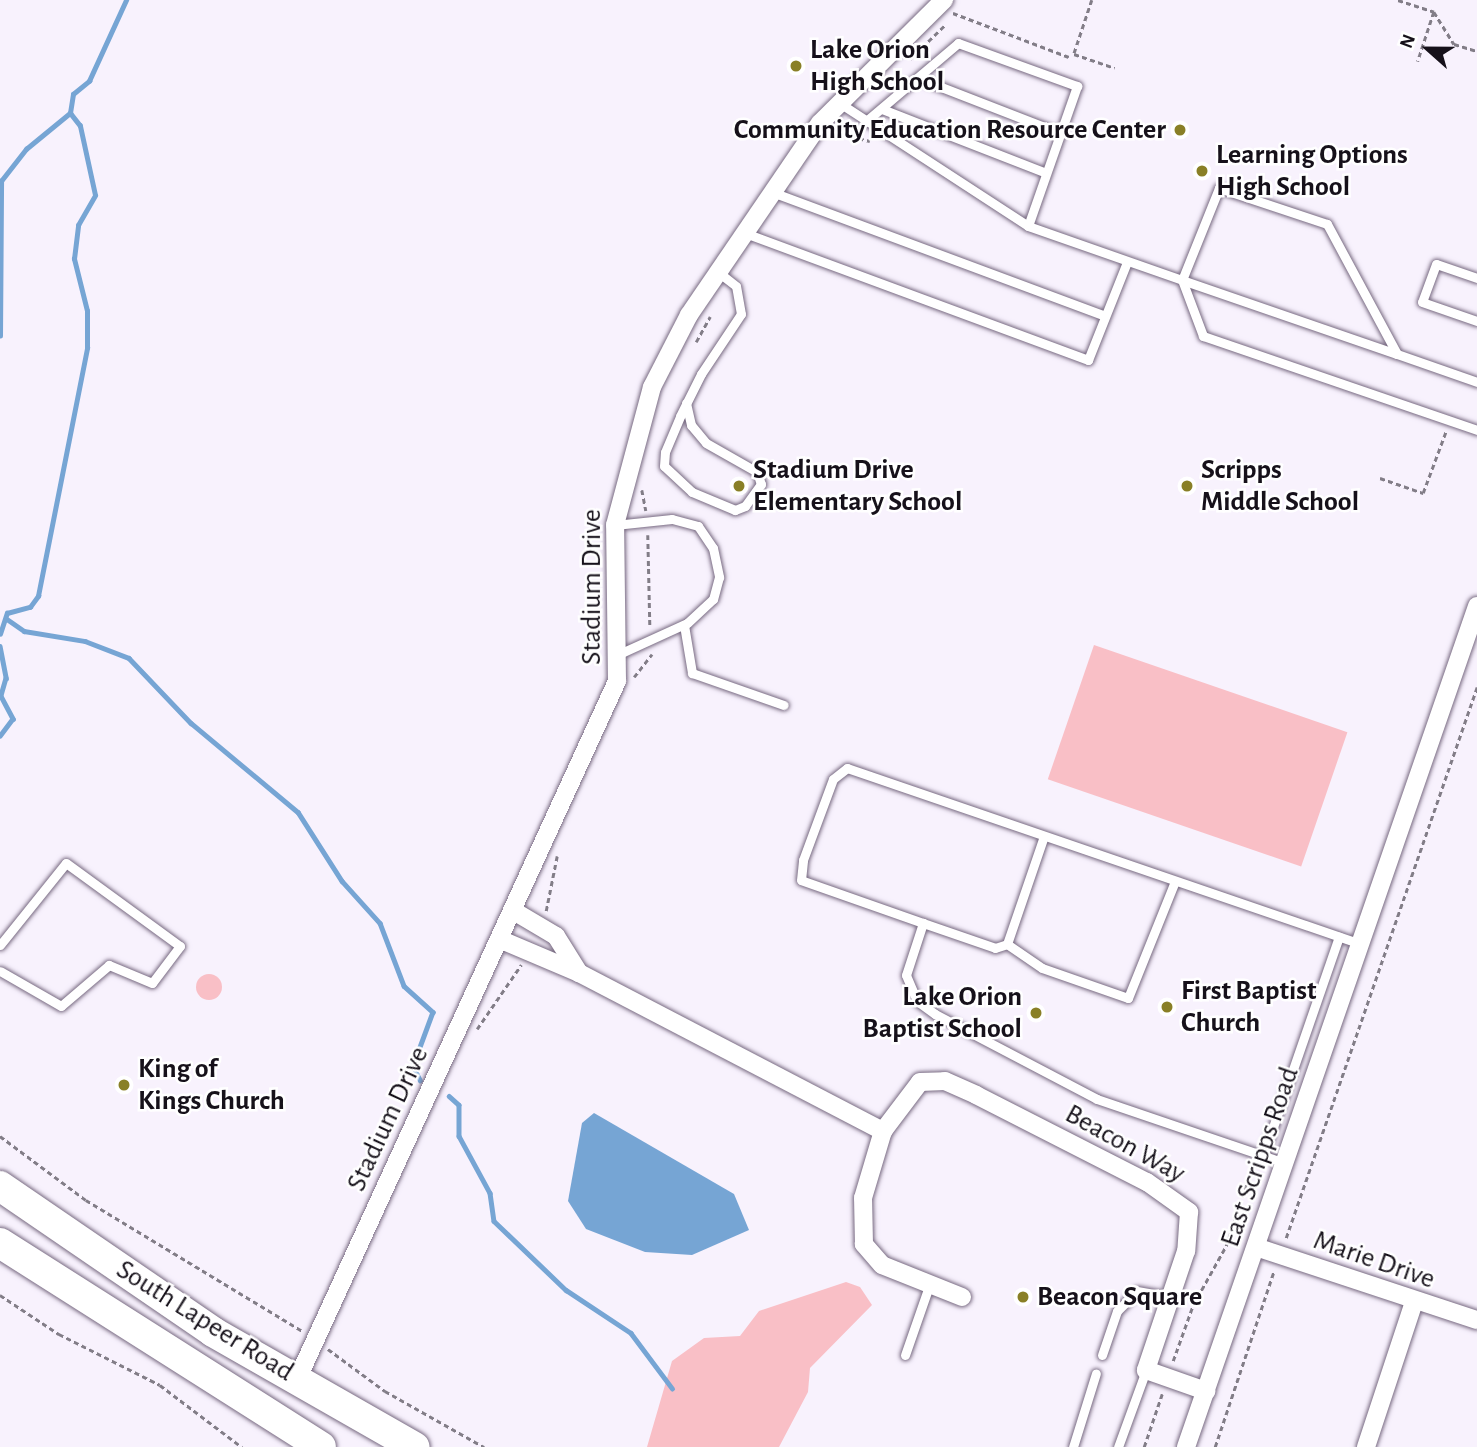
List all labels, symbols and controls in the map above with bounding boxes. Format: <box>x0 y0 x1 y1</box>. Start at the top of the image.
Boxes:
north arrow <box>1393 14 1463 84</box>
text: N <box>1397 32 1419 51</box>
place label: Lake Orion High School <box>810 33 944 99</box>
marker: Lake Orion High School <box>788 58 804 74</box>
place label: Community Education Resource Center <box>734 113 1166 147</box>
marker: Community Education Resource Center <box>1172 122 1188 138</box>
place label: Learning Options High School <box>1216 138 1408 204</box>
marker: Learning Options High School <box>1194 163 1210 179</box>
place label: Stadium Drive Elementary School <box>753 453 962 519</box>
place label: Scripps Middle School <box>1201 453 1359 519</box>
marker: Stadium Drive Elementary School <box>731 478 747 494</box>
marker: Scripps Middle School <box>1179 478 1195 494</box>
street label: Stadium Drive <box>575 509 609 665</box>
place label: First Baptist Church <box>1181 974 1316 1040</box>
place label: Lake Orion Baptist School <box>862 980 1022 1046</box>
marker: First Baptist Church <box>1159 999 1175 1015</box>
marker: Lake Orion Baptist School <box>1028 1005 1044 1021</box>
street label: Stadium Drive <box>340 1041 436 1197</box>
place label: King of Kings Church <box>138 1052 285 1118</box>
street label: East Scripps Road <box>1214 1063 1306 1251</box>
marker: King of Kings Church <box>116 1077 132 1093</box>
street label: Beacon Way <box>1059 1097 1191 1191</box>
street label: Marie Drive <box>1309 1224 1439 1296</box>
street label: South Lapeer Road <box>110 1253 300 1389</box>
place label: Beacon Square <box>1037 1280 1202 1314</box>
marker: Beacon Square <box>1015 1289 1031 1305</box>

